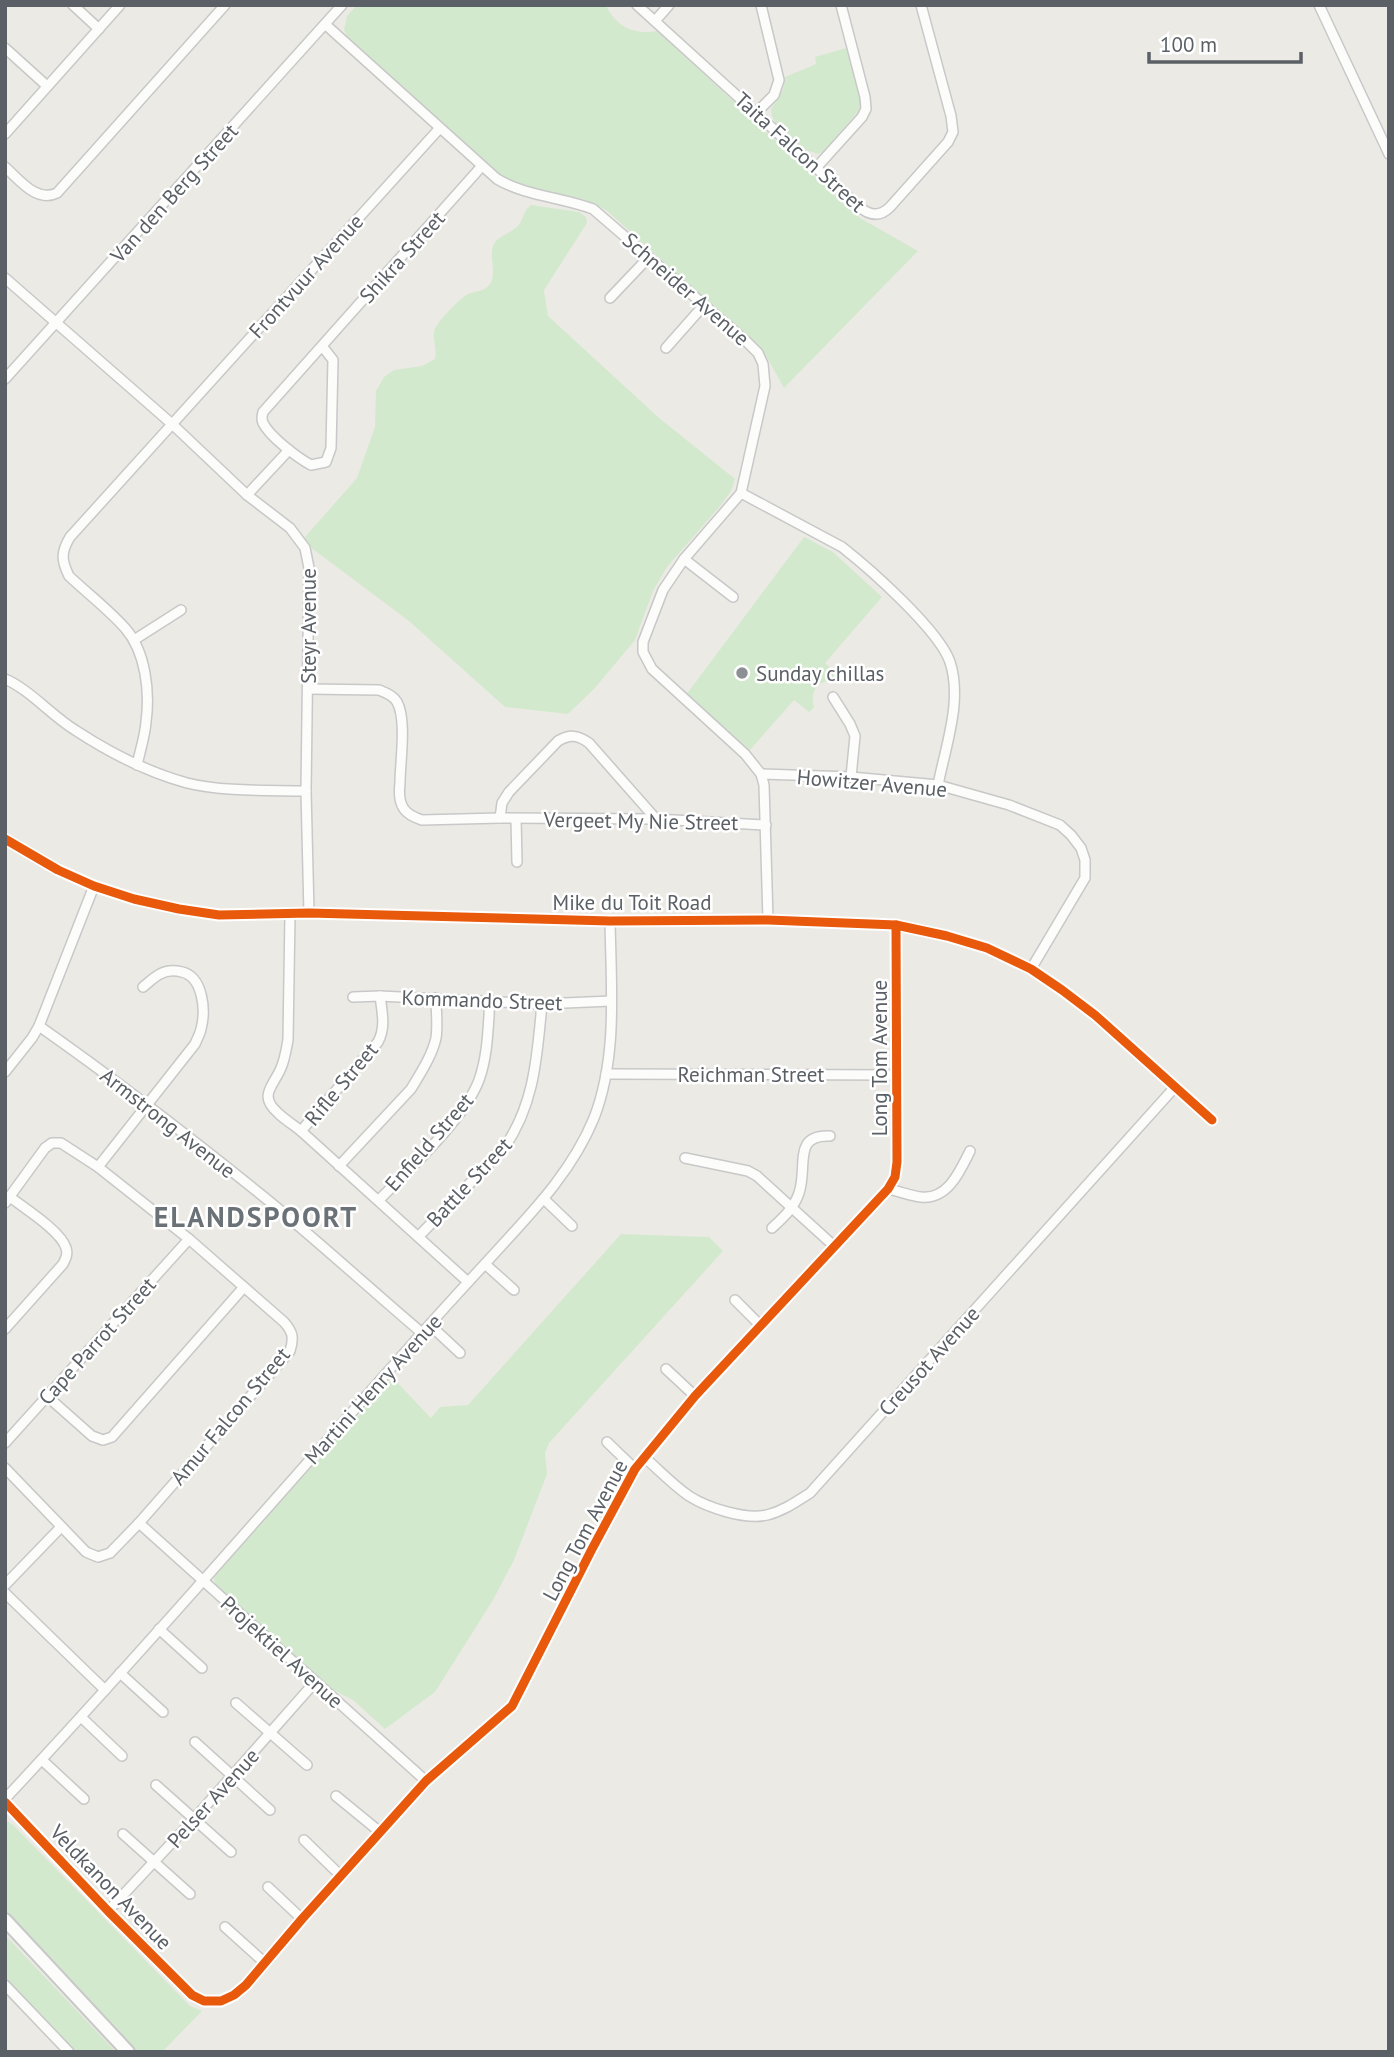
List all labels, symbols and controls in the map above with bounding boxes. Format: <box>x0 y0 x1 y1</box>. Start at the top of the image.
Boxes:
scale bar <box>1149 21 1301 65</box>
text: 100 m <box>1160 31 1217 58</box>
street label: Taita Falcon Street <box>729 86 871 218</box>
street label: Van den Berg Street <box>104 118 244 269</box>
street label: Shikra Street <box>353 205 451 309</box>
street label: Frontvuur Avenue <box>243 208 369 344</box>
street label: Schneider Avenue <box>617 226 755 352</box>
street label: Steyr Avenue <box>295 568 322 684</box>
place label: Sunday chillas <box>756 660 884 687</box>
marker: Sunday chillas <box>734 665 750 681</box>
street label: Howitzer Avenue <box>796 763 948 803</box>
street label: Vergeet My Nie Street <box>543 806 738 836</box>
street label: Mike du Toit Road <box>553 889 711 916</box>
street label: Long Tom Avenue <box>866 980 893 1136</box>
street label: Kommando Street <box>401 984 563 1016</box>
street label: Rifle Street <box>298 1037 384 1131</box>
street label: Reichman Street <box>678 1061 824 1088</box>
street label: Armstrong Avenue <box>95 1062 241 1184</box>
street label: Enfield Street <box>379 1087 479 1197</box>
street label: Battle Street <box>421 1131 517 1233</box>
district label: ELANDSPOORT <box>154 1198 358 1235</box>
street label: Cape Parrot Street <box>32 1271 162 1411</box>
street label: Creusot Avenue <box>873 1301 985 1421</box>
street label: Martini Henry Avenue <box>298 1308 448 1470</box>
street label: Amur Falcon Street <box>164 1342 296 1490</box>
street label: Long Tom Avenue <box>536 1455 634 1605</box>
street label: Projektiel Avenue <box>215 1590 349 1714</box>
street label: Pelser Avenue <box>161 1743 265 1853</box>
street label: Veldkanon Avenue <box>44 1818 178 1955</box>

